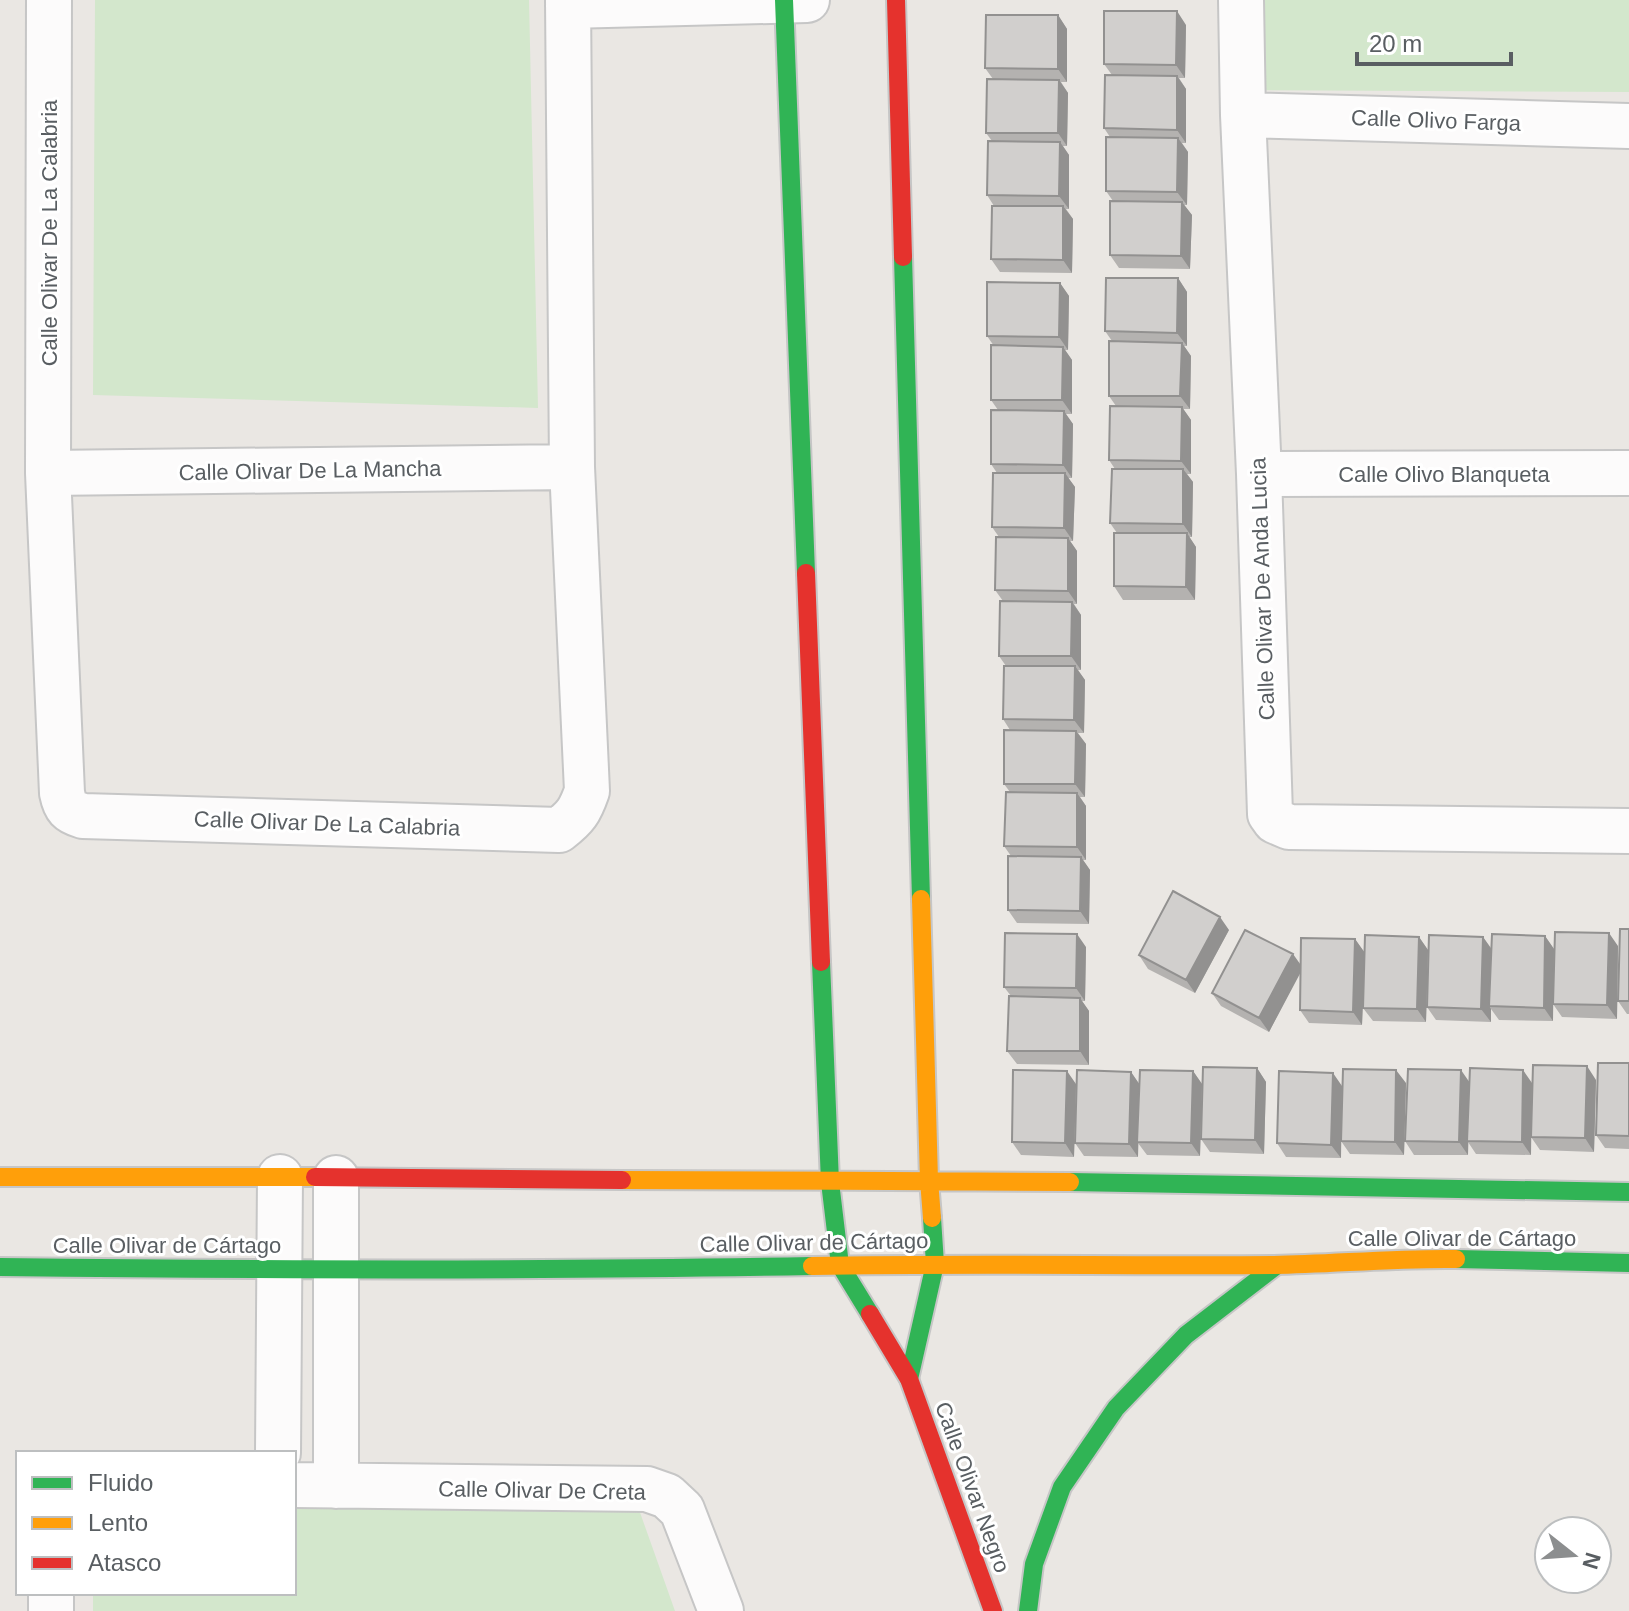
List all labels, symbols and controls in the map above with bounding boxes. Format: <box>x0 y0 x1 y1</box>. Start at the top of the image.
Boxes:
scale bar <box>1357 16 1511 66</box>
text: 20 m <box>1369 30 1422 57</box>
street label: Calle Olivar De La Calabria <box>37 99 62 366</box>
street label: Calle Olivo Farga <box>1351 105 1522 136</box>
street label: Calle Olivar De La Mancha <box>178 456 442 485</box>
street label: Calle Olivar De Anda Lucia <box>1245 456 1280 721</box>
street label: Calle Olivo Blanqueta <box>1338 462 1551 487</box>
street label: Calle Olivar De La Calabria <box>193 806 461 841</box>
street label: Calle Olivar de Cártago <box>1348 1226 1576 1251</box>
street label: Calle Olivar de Cártago <box>699 1228 929 1257</box>
street label: Calle Olivar de Cártago <box>53 1233 281 1258</box>
street label: Calle Olivar Negro <box>930 1398 1015 1576</box>
legend <box>16 1451 296 1595</box>
text: Fluido <box>88 1469 153 1496</box>
street label: Calle Olivar De Creta <box>438 1476 647 1505</box>
text: Lento <box>88 1509 148 1536</box>
north arrow <box>1533 1515 1613 1595</box>
text: Atasco <box>88 1549 161 1576</box>
text: N <box>1577 1549 1606 1572</box>

